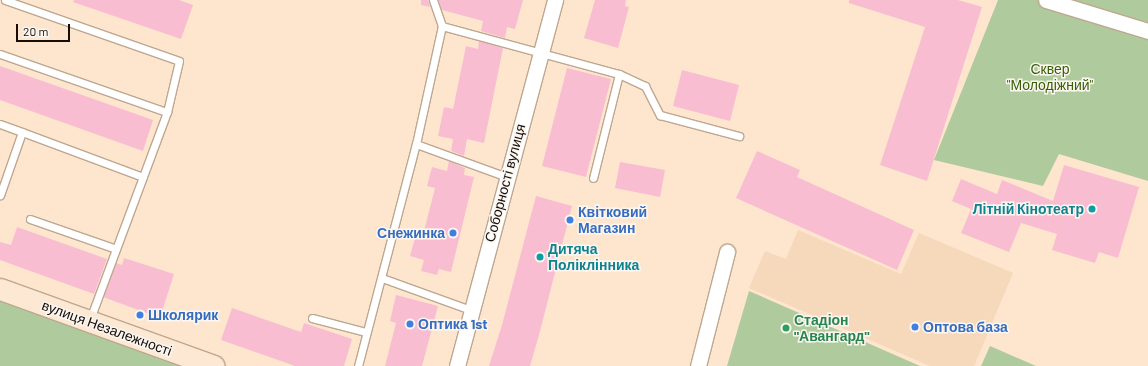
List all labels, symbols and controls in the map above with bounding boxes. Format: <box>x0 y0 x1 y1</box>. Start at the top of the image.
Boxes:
scale bar <box>18 16 72 42</box>
text: 20 m <box>23 24 49 38</box>
park label: Сквер "Молодіжний" <box>1007 61 1093 94</box>
street label: Соборності вулиця <box>481 122 529 244</box>
place label: Літній Кінотеатр <box>973 201 1084 217</box>
place label: Квітковий Магазин <box>578 204 647 236</box>
marker: Літній Кінотеатр <box>1087 204 1097 214</box>
marker: Квітковий Магазин <box>565 215 575 225</box>
place label: Снежинка <box>377 225 445 241</box>
marker: Снежинка <box>448 228 458 238</box>
place label: Дитяча Поліклінника <box>548 241 639 274</box>
marker: Дитяча Поліклінника <box>535 252 545 262</box>
street label: вулиця Незалежності <box>40 297 174 359</box>
place label: Школярик <box>148 307 218 323</box>
marker: Школярик <box>135 310 145 320</box>
place label: Стадіон "Авангард" <box>794 312 870 344</box>
place label: Оптика 1st <box>418 316 488 332</box>
marker: Оптика 1st <box>405 319 415 329</box>
place label: Оптова база <box>923 319 1008 335</box>
marker: Оптова база <box>910 322 920 332</box>
marker: Стадіон "Авангард" <box>781 323 791 333</box>

